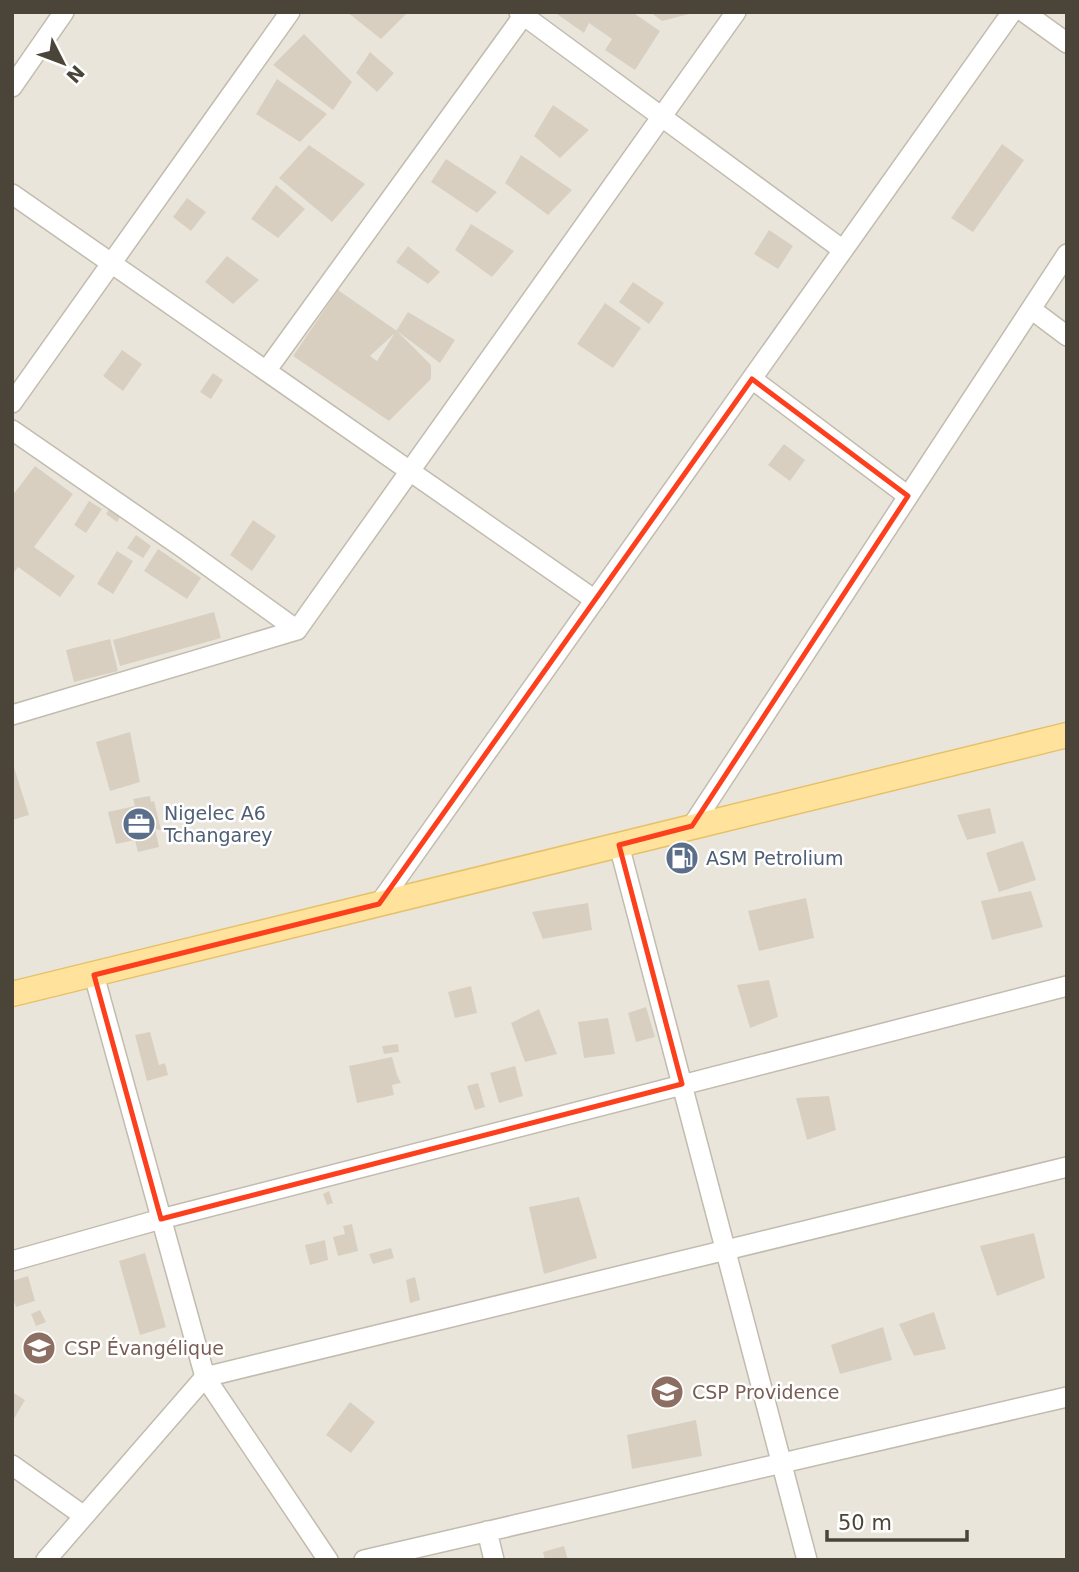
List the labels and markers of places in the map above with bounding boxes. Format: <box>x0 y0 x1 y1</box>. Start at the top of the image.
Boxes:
place label: Nigelec A6 Tchangarey <box>163 802 273 846</box>
office icon: Nigelec A6 Tchangarey <box>120 805 158 843</box>
fuel station icon: ASM Petrolium <box>663 839 701 877</box>
place label: ASM Petrolium <box>706 847 844 869</box>
school or university icon: CSP Évangélique <box>20 1329 58 1367</box>
place label: CSP Évangélique <box>64 1337 224 1359</box>
school or university icon: CSP Providence <box>648 1373 686 1411</box>
place label: CSP Providence <box>692 1381 839 1403</box>

